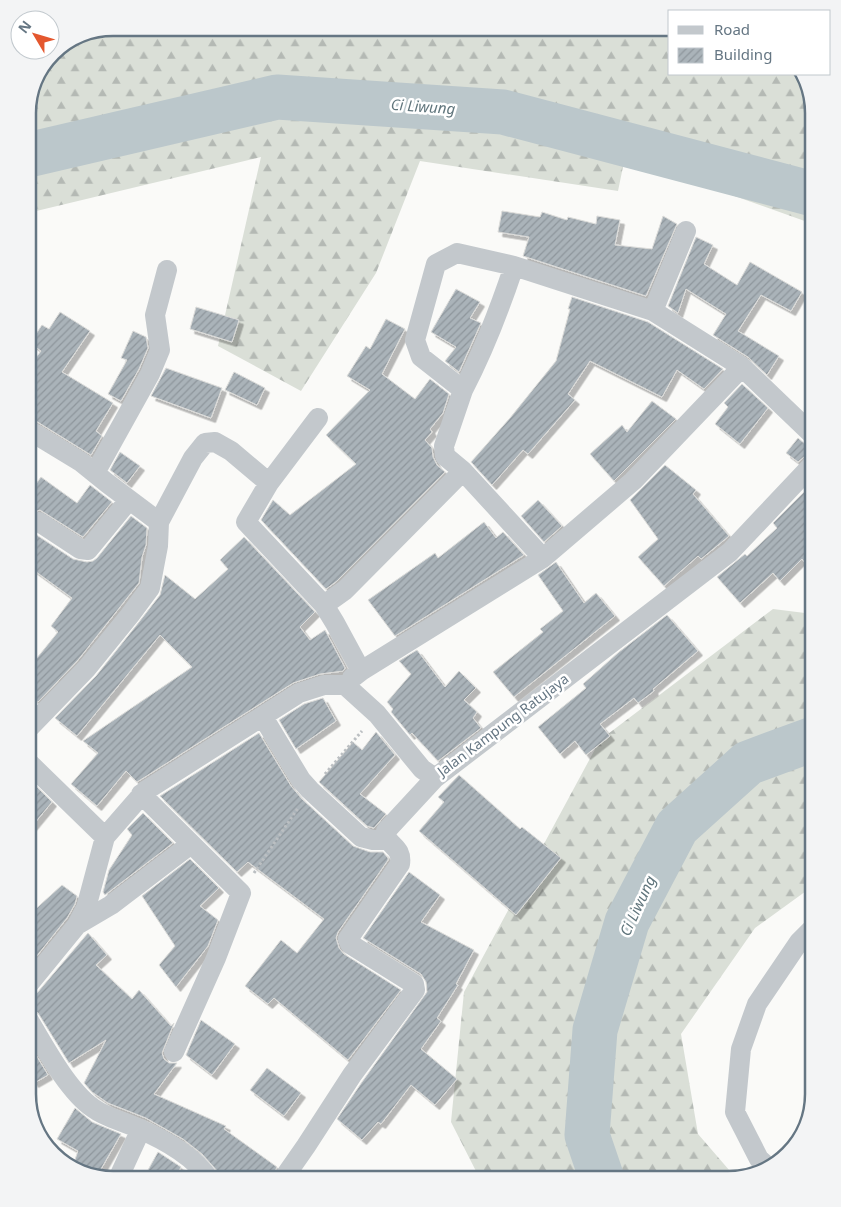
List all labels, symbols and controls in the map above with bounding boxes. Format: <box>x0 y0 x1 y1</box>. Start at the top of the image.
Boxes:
north arrow <box>10 10 60 60</box>
legend <box>668 10 831 75</box>
text: N <box>13 16 35 37</box>
text: Road <box>714 19 750 39</box>
text: Building <box>714 44 772 64</box>
water label: Ci Liwung <box>390 94 456 118</box>
street label: Jalan Kampung Ratujaya <box>432 669 572 782</box>
water label: Ci Liwung <box>614 872 660 939</box>

